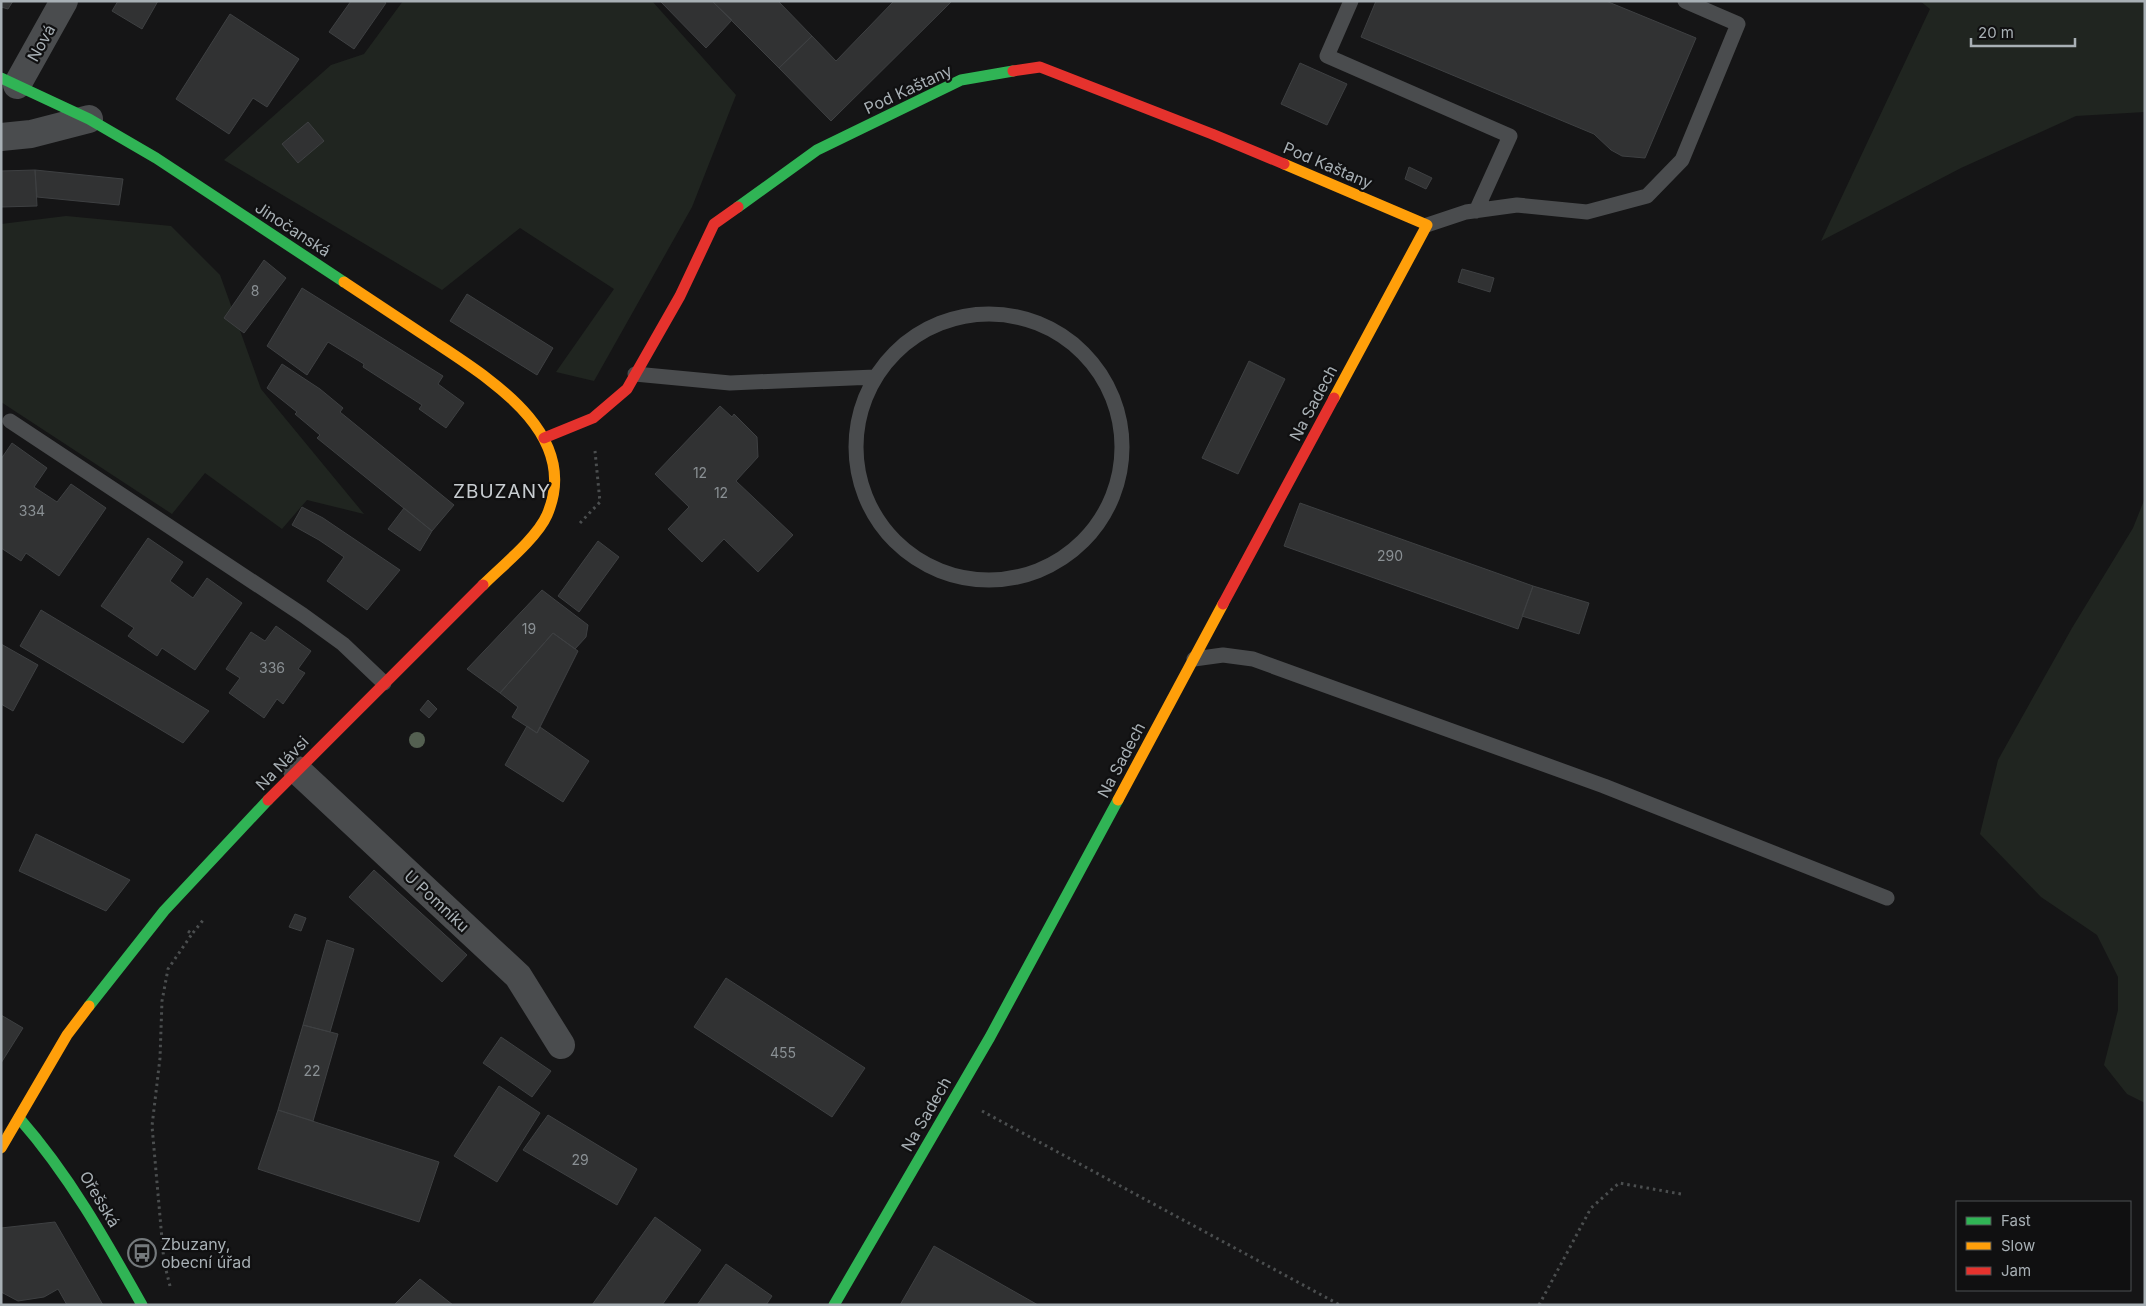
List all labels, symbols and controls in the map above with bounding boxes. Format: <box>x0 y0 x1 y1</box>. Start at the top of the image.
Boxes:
scale bar <box>1971 15 2075 47</box>
street label: Nová <box>23 21 59 65</box>
text: 20 m <box>1978 23 2014 42</box>
street label: Pod Kaštany <box>861 60 955 118</box>
street label: Pod Kaštany <box>1280 137 1376 193</box>
street label: Jinočanská <box>251 197 335 261</box>
house number: 8 <box>251 282 259 299</box>
street label: Na Sadech <box>1285 362 1341 444</box>
house number: 12 <box>693 464 707 481</box>
district label: ZBUZANY <box>453 480 551 503</box>
house number: 12 <box>714 484 728 501</box>
house number: 334 <box>19 502 45 519</box>
house number: 290 <box>1377 547 1403 564</box>
house number: 19 <box>522 620 536 637</box>
house number: 336 <box>259 659 285 676</box>
street label: Na Sadech <box>1093 719 1149 801</box>
street label: Na Návsi <box>251 732 313 794</box>
street label: U Pomníku <box>400 866 474 936</box>
house number: 455 <box>770 1044 796 1061</box>
house number: 22 <box>303 1062 321 1079</box>
street label: Na Sadech <box>897 1073 955 1155</box>
house number: 29 <box>571 1151 589 1168</box>
street label: Ořešská <box>75 1167 125 1231</box>
legend <box>1956 1201 2131 1291</box>
text: Fast <box>2001 1211 2031 1230</box>
place label: Zbuzany, obecní úřad <box>161 1234 251 1272</box>
text: Slow <box>2001 1236 2035 1255</box>
bus stop icon: Zbuzany, obecní úřad <box>127 1238 157 1268</box>
text: Jam <box>2001 1261 2031 1280</box>

